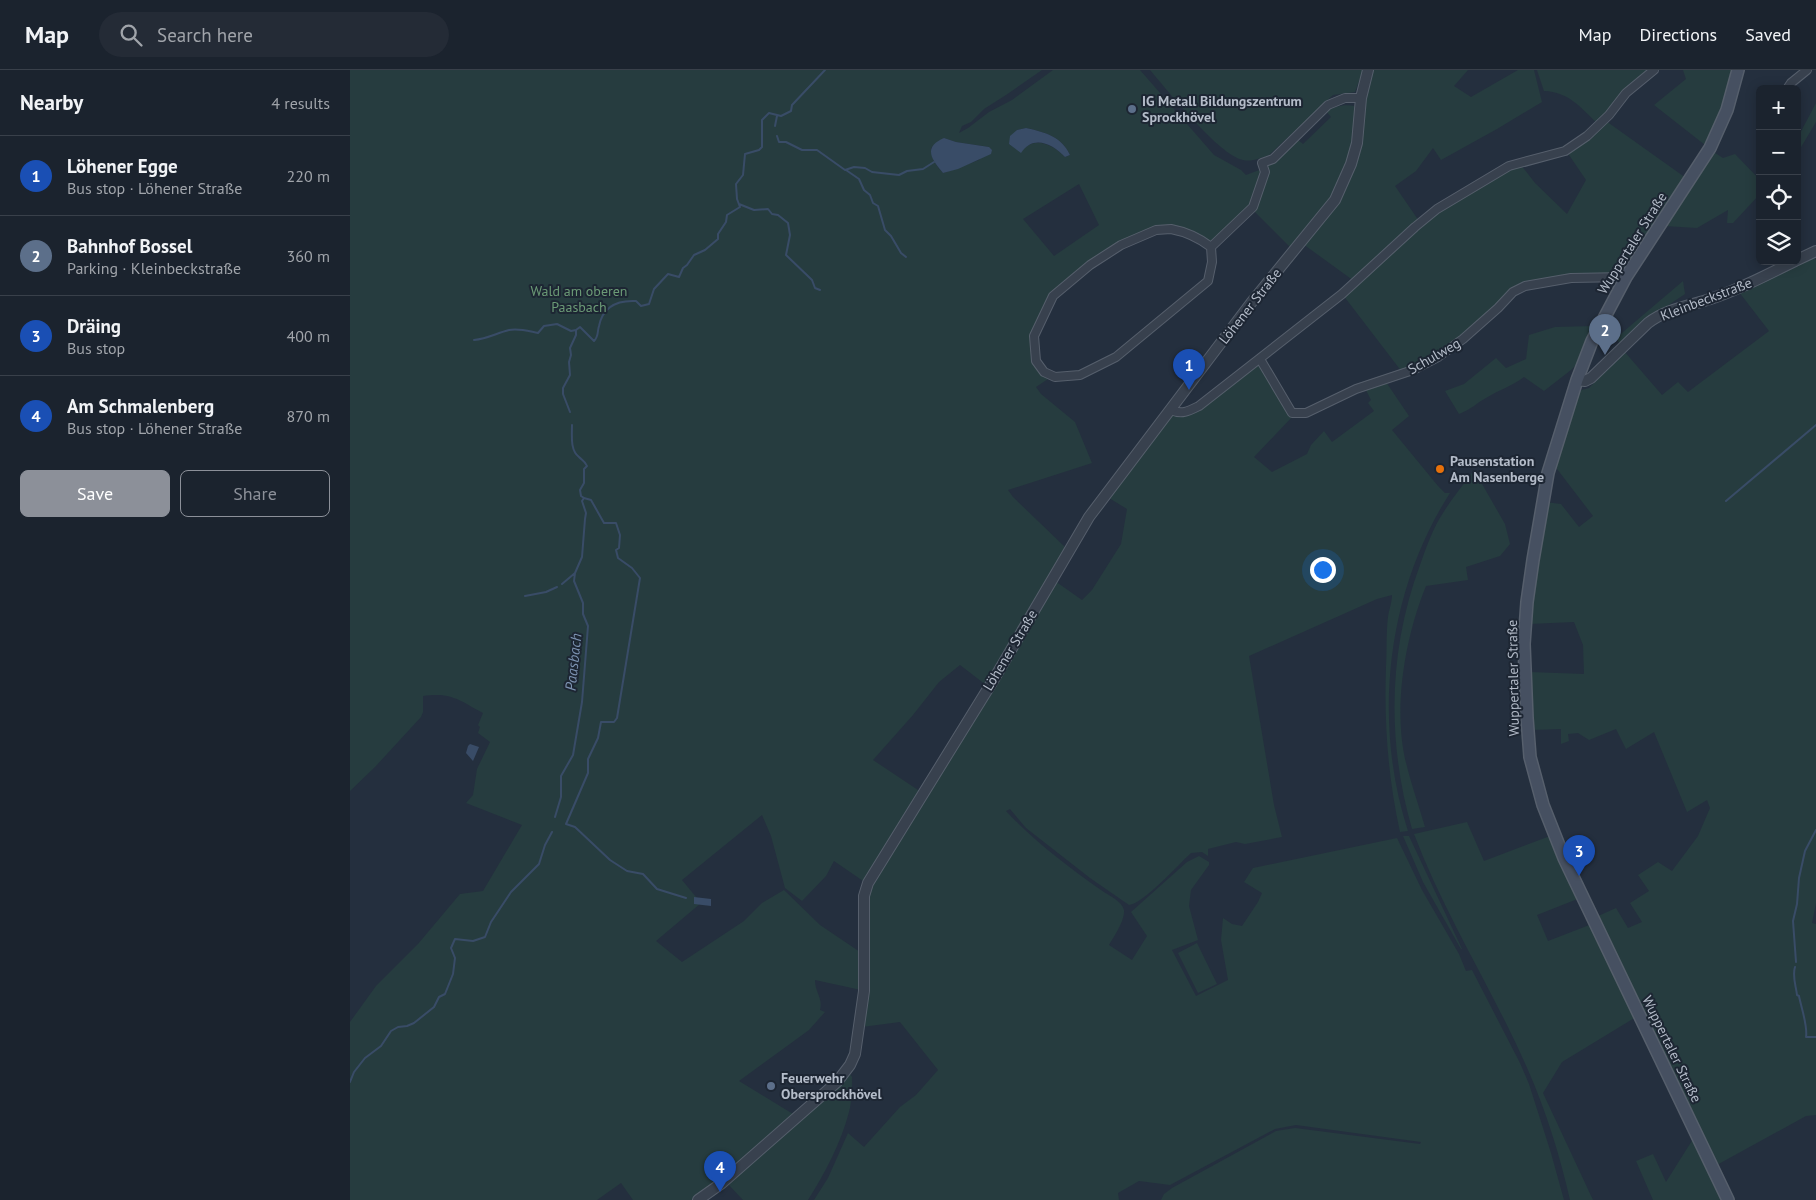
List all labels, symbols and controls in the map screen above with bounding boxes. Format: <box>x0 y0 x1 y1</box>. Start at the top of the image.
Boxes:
search box <box>99 12 449 57</box>
text: Map <box>25 19 69 50</box>
icon: search <box>117 21 145 49</box>
text: Search here <box>157 23 253 47</box>
text: Map <box>1579 23 1611 46</box>
text: Directions <box>1639 23 1717 46</box>
text: Saved <box>1745 23 1791 46</box>
map controls <box>1756 85 1801 265</box>
button: + <box>1756 85 1801 130</box>
text: Nearby <box>20 89 83 116</box>
place label: IG Metall Bildungszentrum Sprockhövel <box>1142 92 1302 126</box>
text: 4 results <box>271 93 330 113</box>
marker: IG Metall Bildungszentrum Sprockhövel <box>1126 103 1138 115</box>
button: − <box>1756 130 1801 175</box>
text: Löhener Egge <box>67 154 178 178</box>
text: 1 <box>31 166 41 186</box>
text: 220 m <box>287 166 330 186</box>
button: locate <box>1756 175 1801 220</box>
text: Bus stop · Löhener Straße <box>67 178 242 198</box>
street label: Wuppertaler Straße <box>1593 189 1671 297</box>
button: layers <box>1756 220 1801 265</box>
text: Bahnhof Bossel <box>67 234 192 258</box>
text: 2 <box>31 246 41 266</box>
text: 360 m <box>287 246 330 266</box>
text: Parking · Kleinbeckstraße <box>67 258 241 278</box>
street label: Löhener Straße <box>1215 265 1285 347</box>
street label: Kleinbeckstraße <box>1658 273 1754 325</box>
park label: Wald am oberen Paasbach <box>530 282 628 316</box>
text: Dräing <box>67 314 121 338</box>
pin: 2 <box>1589 314 1621 355</box>
text: 3 <box>31 326 41 346</box>
text: 400 m <box>287 326 330 346</box>
street label: Schulweg <box>1405 334 1463 378</box>
text: Bus stop <box>67 338 125 358</box>
pin: 1 <box>1173 349 1205 390</box>
text: Am Schmalenberg <box>67 394 214 418</box>
text: 4 <box>31 406 41 426</box>
text: 870 m <box>287 406 330 426</box>
text: Bus stop · Löhener Straße <box>67 418 242 438</box>
place label: Pausenstation Am Nasenberge <box>1450 452 1544 486</box>
marker: Pausenstation Am Nasenberge <box>1434 463 1446 475</box>
button: Save <box>20 470 170 517</box>
button: Share <box>180 470 330 517</box>
your location <box>1310 557 1336 583</box>
street label: Löhener Straße <box>979 606 1041 694</box>
street label: Wuppertaler Straße <box>1503 620 1523 736</box>
water label: Paasbach <box>561 632 585 692</box>
pin: 3 <box>1563 835 1595 876</box>
street label: Wuppertaler Straße <box>1638 993 1706 1105</box>
place label: Feuerwehr Obersprockhövel <box>781 1069 882 1103</box>
marker: Feuerwehr Obersprockhövel <box>765 1080 777 1092</box>
pin: 4 <box>704 1151 736 1192</box>

